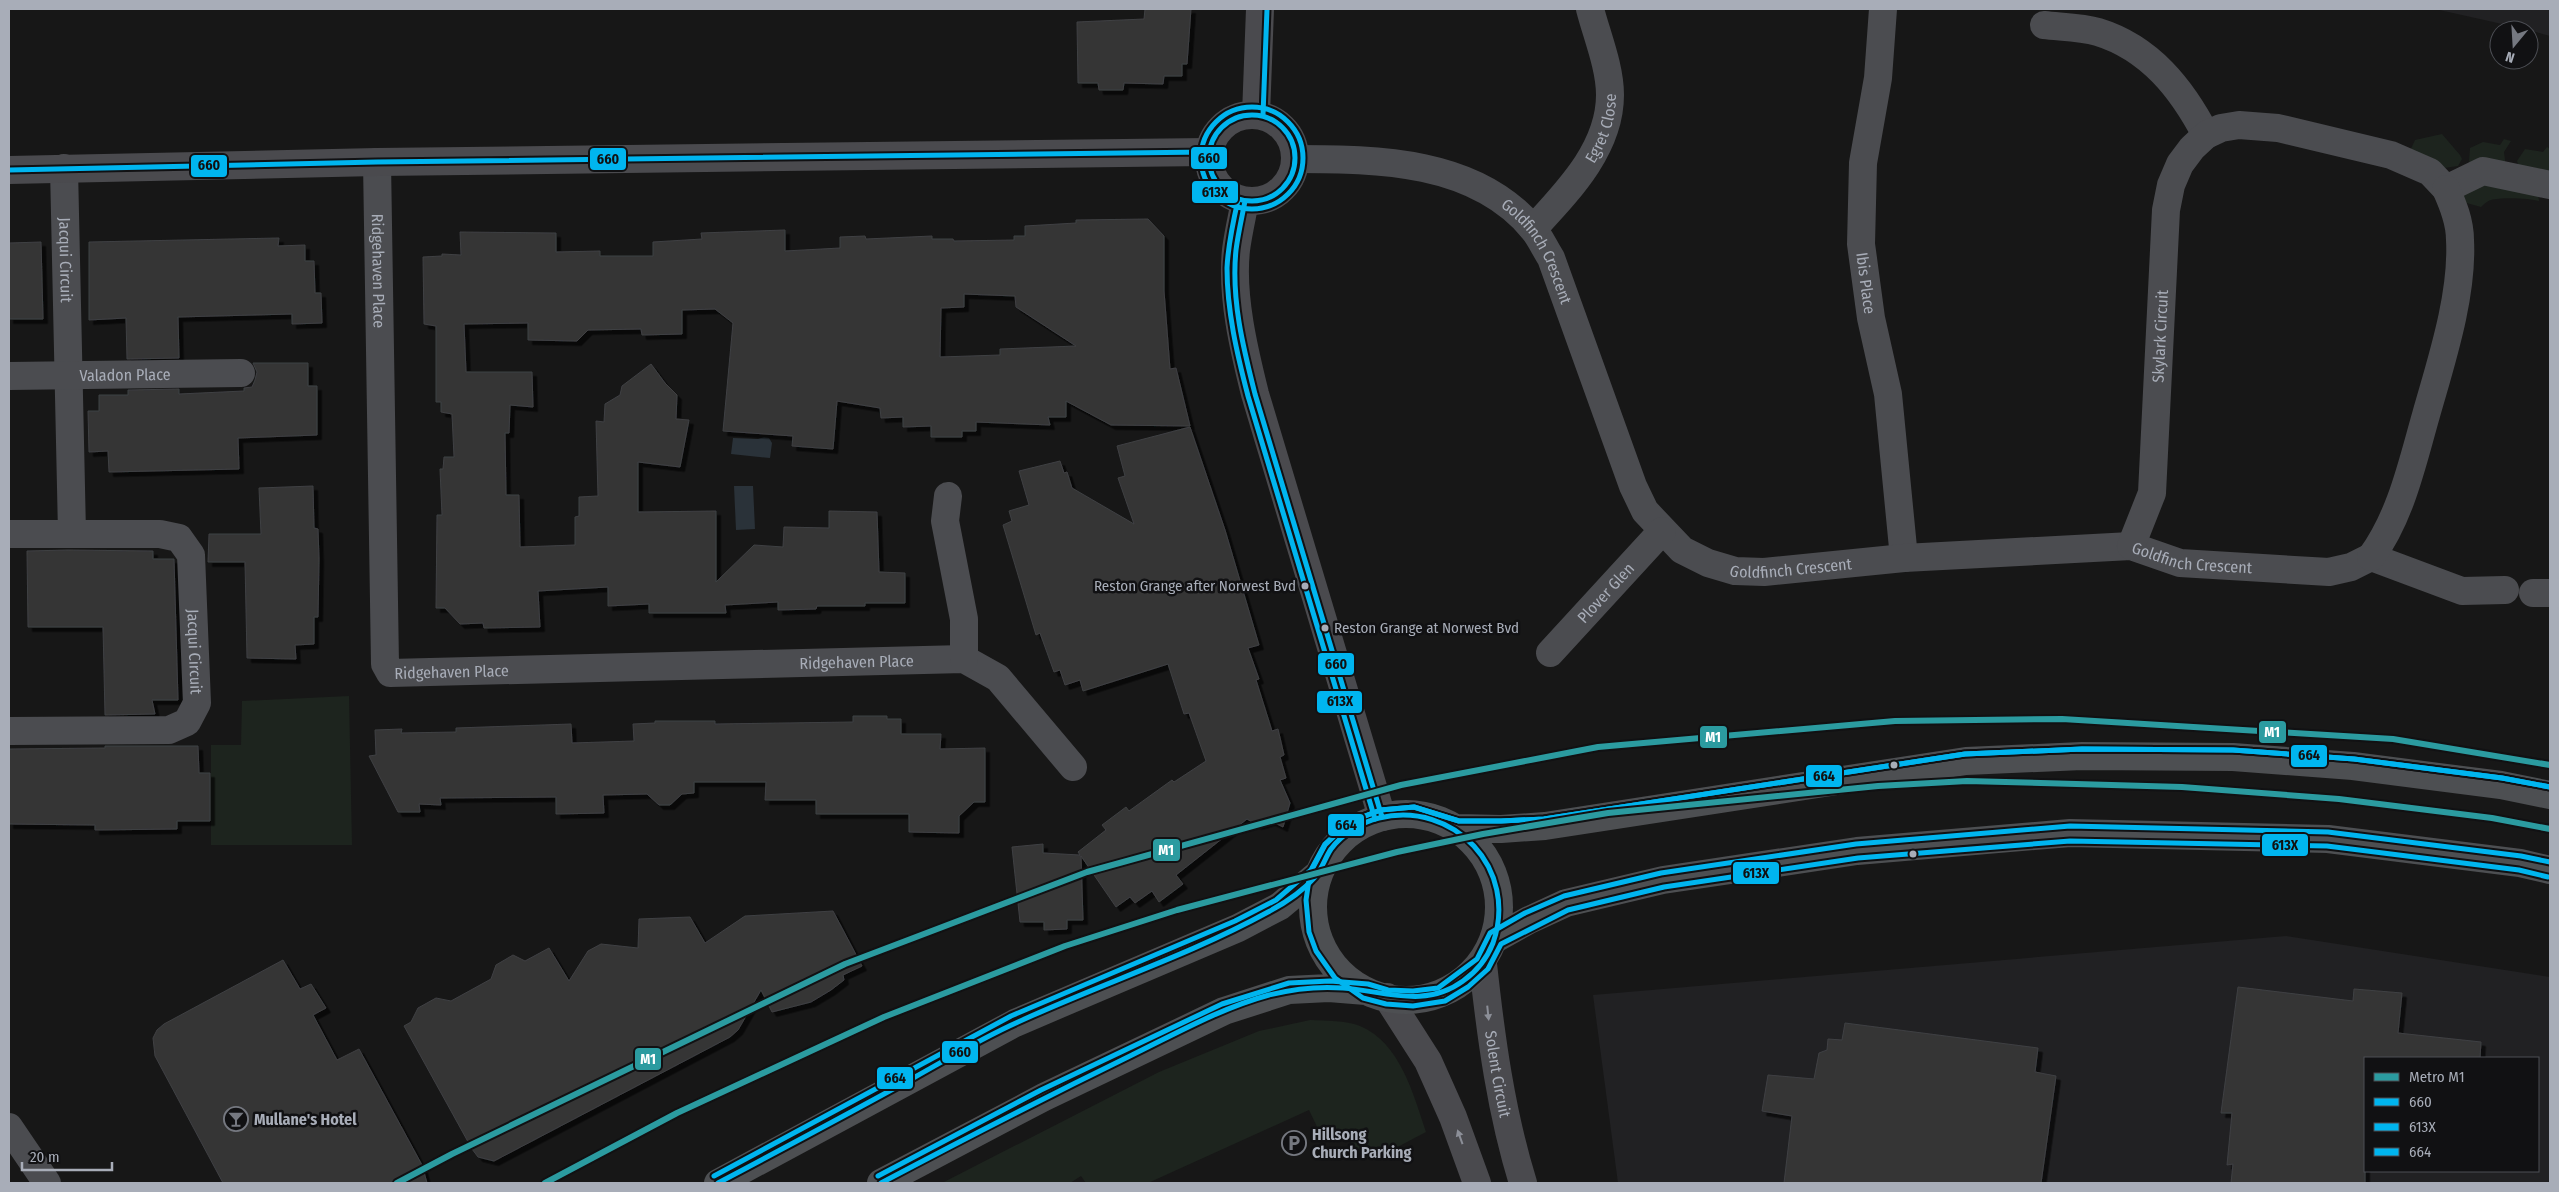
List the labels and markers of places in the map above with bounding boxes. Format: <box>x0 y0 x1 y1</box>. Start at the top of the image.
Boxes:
place label: Reston Grange after Norwest Bvd <box>1094 577 1296 595</box>
marker: Reston Grange after Norwest Bvd <box>1300 581 1310 591</box>
place label: Reston Grange at Norwest Bvd <box>1334 619 1519 637</box>
marker: Reston Grange at Norwest Bvd <box>1320 623 1330 633</box>
unlabelled marker <box>1889 760 1899 770</box>
unlabelled marker <box>1908 849 1918 859</box>
bar icon: Mullane's Hotel <box>223 1106 249 1132</box>
place label: Mullane's Hotel <box>254 1110 357 1129</box>
place label: Hillsong Church Parking <box>1312 1125 1411 1162</box>
parking icon: Hillsong Church Parking <box>1281 1130 1307 1156</box>

